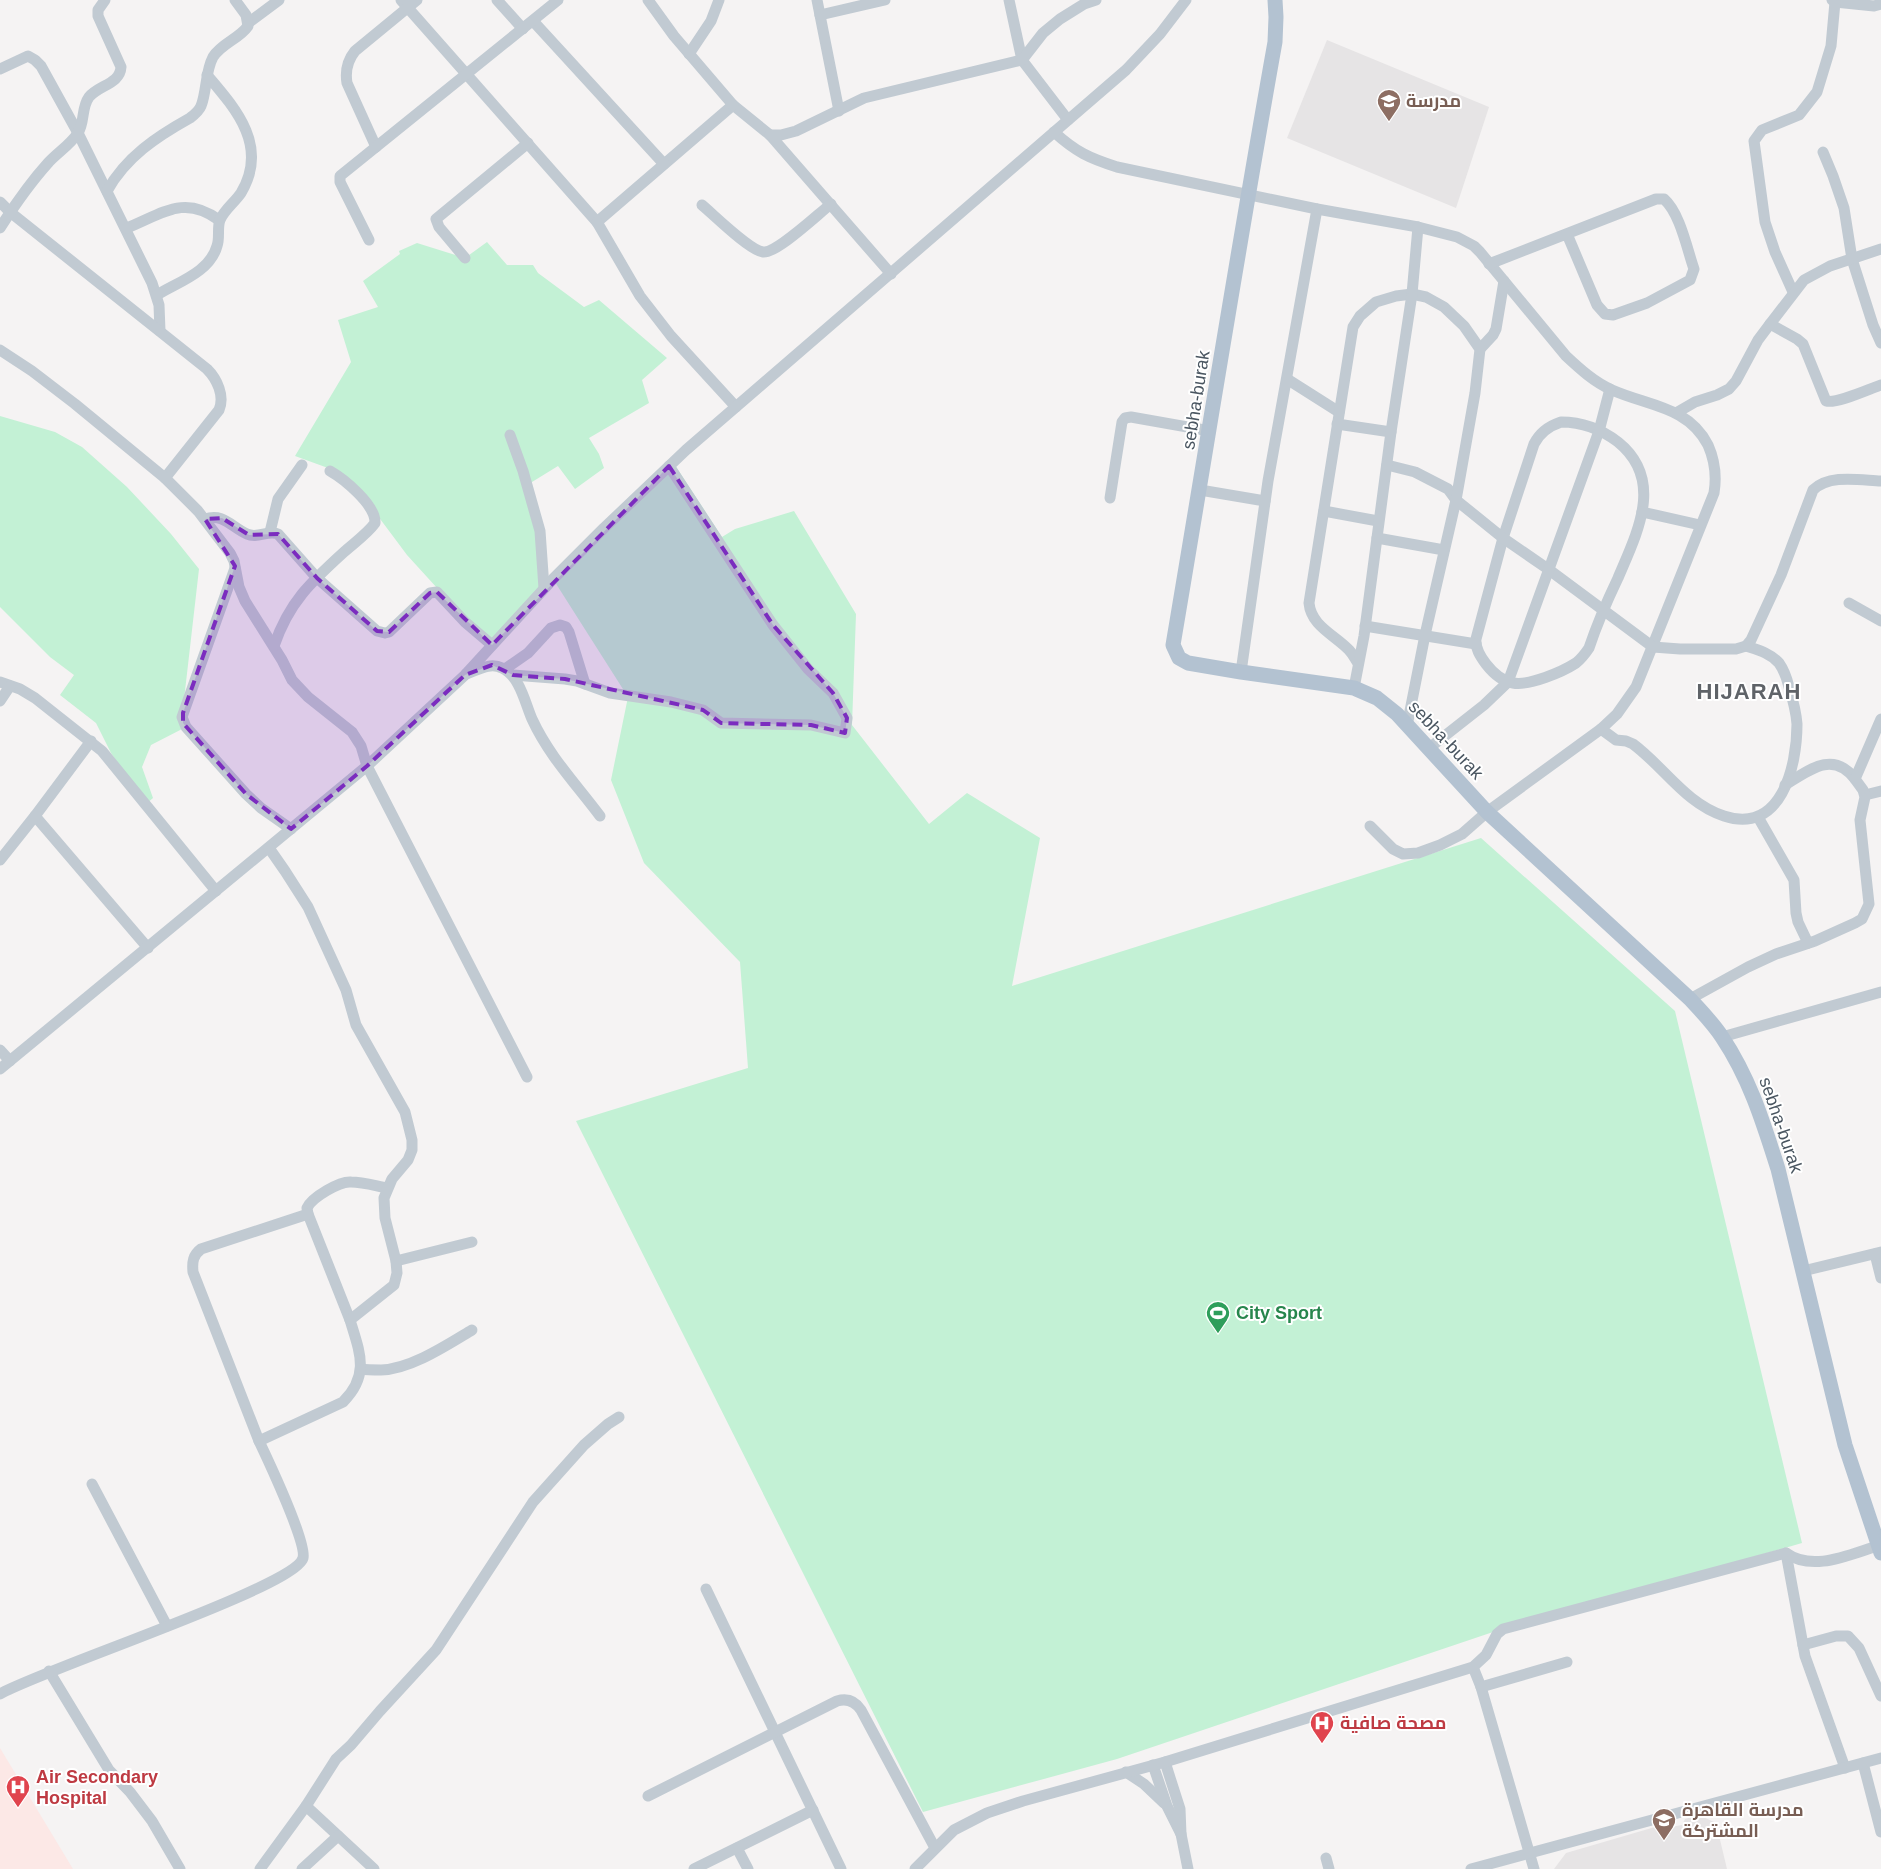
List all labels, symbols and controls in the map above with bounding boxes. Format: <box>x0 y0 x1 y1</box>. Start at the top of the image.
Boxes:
school or university icon: مدرسة <box>1376 88 1402 122</box>
place label: مدرسة <box>1406 91 1461 111</box>
street label: sebha-burak <box>1178 348 1214 451</box>
district label: HIJARAH <box>1697 679 1801 704</box>
street label: sebha-burak <box>1405 697 1488 784</box>
street label: sebha-burak <box>1755 1074 1807 1177</box>
sports icon: City Sport <box>1205 1300 1231 1334</box>
place label: City Sport <box>1236 1303 1322 1323</box>
hospital icon: مصحة صافية <box>1309 1710 1335 1744</box>
place label: مصحة صافية <box>1340 1713 1446 1733</box>
place label: Air Secondary Hospital <box>36 1767 158 1808</box>
hospital icon: Air Secondary Hospital <box>5 1774 31 1808</box>
place label: مدرسة القاهرة المشتركة <box>1682 1800 1804 1842</box>
school or university icon: مدرسة القاهرة المشتركة <box>1651 1807 1677 1841</box>

